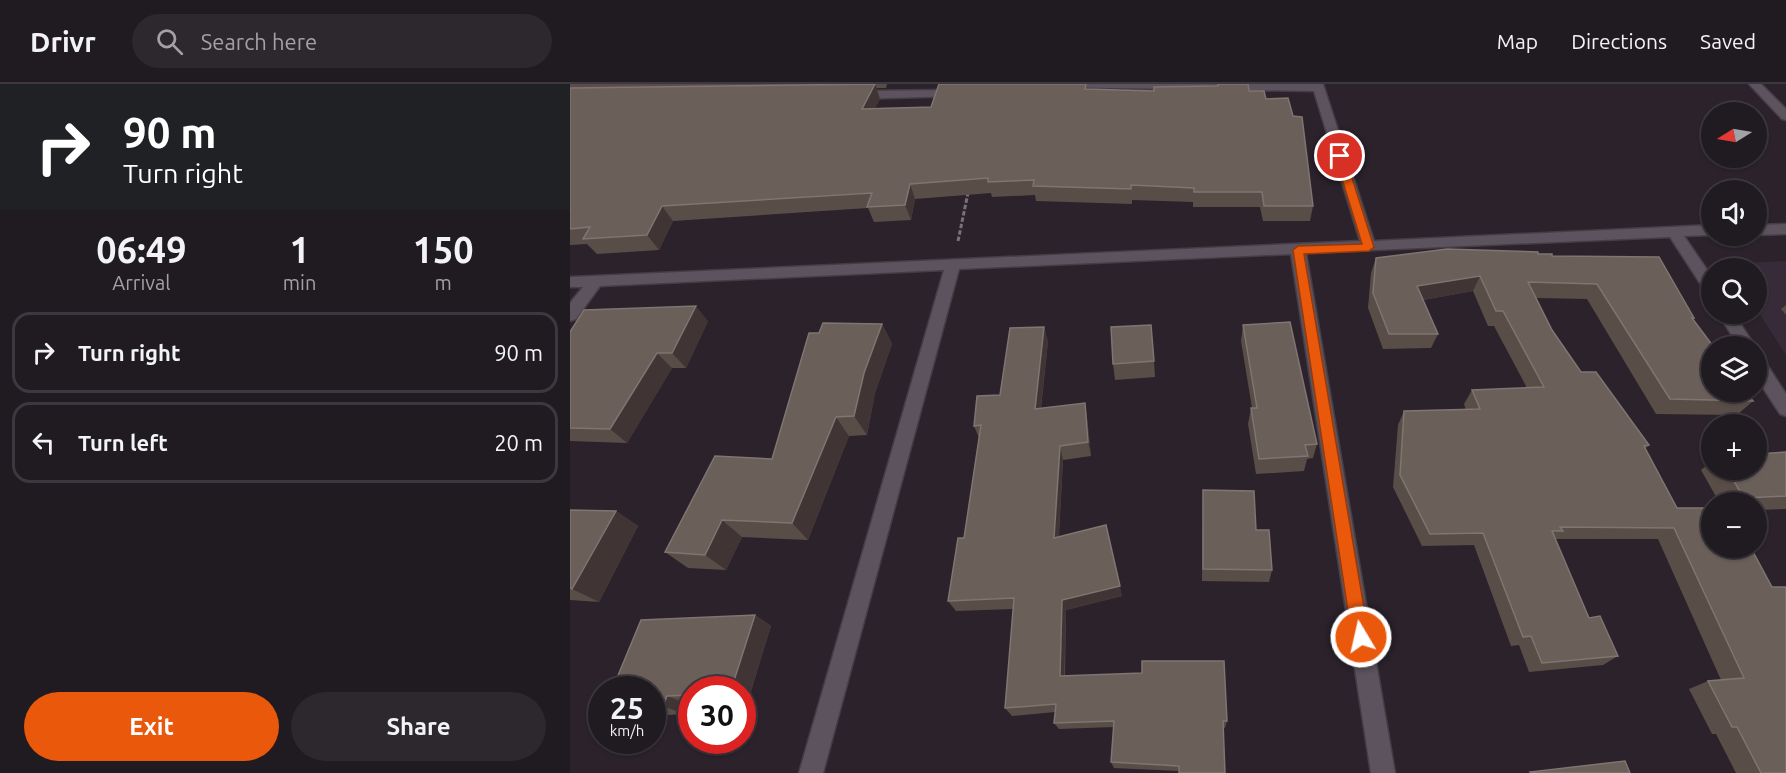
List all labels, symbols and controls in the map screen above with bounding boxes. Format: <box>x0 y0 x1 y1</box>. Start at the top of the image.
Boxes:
search box <box>132 14 552 68</box>
icon: search <box>153 25 186 58</box>
text: Drivr <box>30 26 96 57</box>
text: Search here <box>201 29 317 54</box>
text: Map <box>1497 29 1538 53</box>
text: Directions <box>1571 29 1667 53</box>
text: Saved <box>1700 29 1756 53</box>
north arrow <box>1701 102 1767 168</box>
map controls <box>1701 102 1767 558</box>
icon: right <box>24 108 102 186</box>
text: 90 m <box>123 109 217 156</box>
pin <box>1314 130 1365 181</box>
icon: arrive <box>1323 139 1356 172</box>
text: Turn right <box>123 158 243 188</box>
button: sound <box>1701 180 1767 246</box>
text: 06:49 <box>96 229 186 270</box>
text: 1 <box>289 229 310 270</box>
text: 150 <box>413 229 474 270</box>
button: search <box>1701 258 1767 324</box>
text: Arrival <box>112 271 171 294</box>
text: min <box>283 271 316 294</box>
text: m <box>435 271 452 294</box>
icon: right <box>27 336 60 369</box>
button: layers <box>1701 336 1767 402</box>
text: Turn right <box>78 340 180 365</box>
text: 90 m <box>494 340 543 365</box>
button: + <box>1701 414 1767 480</box>
icon: left <box>27 426 60 459</box>
text: Turn left <box>78 430 168 455</box>
text: 20 m <box>494 430 543 455</box>
button: − <box>1701 492 1767 558</box>
position arrow <box>1329 605 1393 669</box>
speed limit sign: 30 <box>678 676 756 754</box>
text: 25 <box>610 691 644 725</box>
button: Exit <box>24 692 279 761</box>
button: Share <box>291 692 546 761</box>
text: km/h <box>610 722 644 739</box>

